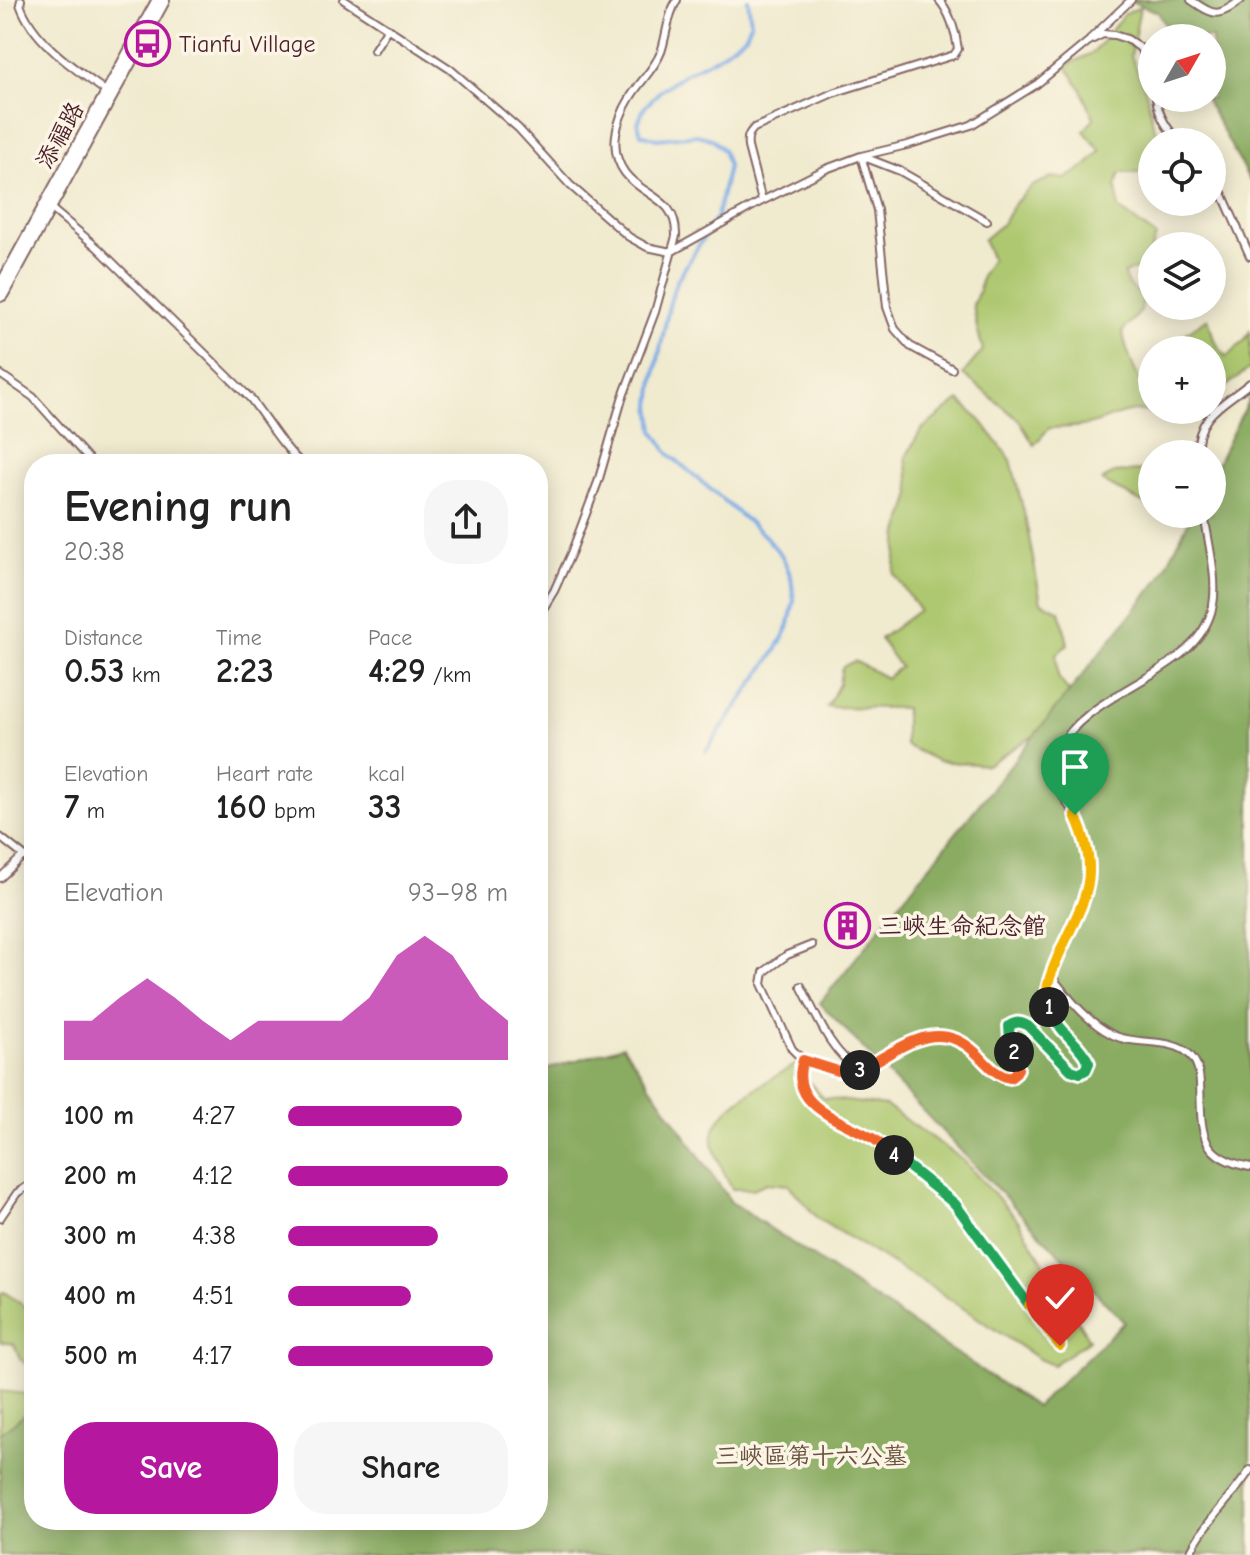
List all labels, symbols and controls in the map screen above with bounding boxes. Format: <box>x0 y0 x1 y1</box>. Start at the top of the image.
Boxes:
bus stop icon: Tianfu Village <box>124 20 172 68</box>
north arrow <box>1138 24 1226 112</box>
map controls <box>1138 24 1226 528</box>
place label: Tianfu Village <box>179 30 316 58</box>
street label: 添福路 <box>30 97 90 173</box>
button: locate <box>1138 128 1226 216</box>
button: layers <box>1138 232 1226 320</box>
button: + <box>1138 336 1226 424</box>
button: − <box>1138 440 1226 528</box>
button: share <box>424 480 508 564</box>
text: Evening run <box>64 481 292 532</box>
text: 20:38 <box>64 537 125 567</box>
text: Distance <box>64 625 143 651</box>
text: Time <box>216 625 262 651</box>
text: Pace <box>368 625 412 651</box>
text: 0.53 <box>64 651 124 691</box>
text: 2:23 <box>216 651 274 691</box>
text: 4:29 <box>368 651 426 691</box>
text: km <box>124 662 161 688</box>
text: /km <box>426 662 472 688</box>
pin <box>1041 733 1109 815</box>
icon: arrive <box>1053 745 1097 789</box>
text: Elevation <box>64 761 148 787</box>
text: Heart rate <box>216 761 313 787</box>
text: kcal <box>368 761 405 787</box>
text: 7 <box>64 787 79 827</box>
text: 160 <box>216 787 267 827</box>
text: 33 <box>368 787 402 827</box>
text: m <box>79 798 105 824</box>
text: bpm <box>267 798 316 824</box>
text: Elevation <box>64 878 164 908</box>
text: 93–98 m <box>408 878 508 908</box>
building icon: 三峽生命紀念館 <box>823 902 871 950</box>
place label: 三峽生命紀念館 <box>878 912 1046 940</box>
pin: 1 <box>1029 987 1069 1027</box>
text: 1 <box>1045 994 1053 1020</box>
pin: 2 <box>994 1032 1034 1072</box>
text: 2 <box>1009 1039 1019 1065</box>
pin: 3 <box>840 1050 880 1090</box>
text: 3 <box>855 1057 865 1083</box>
text: 100 m <box>64 1101 134 1131</box>
text: 4:27 <box>192 1101 235 1131</box>
pin: 4 <box>874 1135 914 1175</box>
text: 4 <box>889 1142 899 1168</box>
text: 200 m <box>64 1161 137 1191</box>
text: 4:12 <box>192 1161 233 1191</box>
text: 300 m <box>64 1221 137 1251</box>
text: 4:38 <box>192 1221 236 1251</box>
pin <box>1026 1264 1094 1346</box>
icon: check <box>1038 1276 1082 1320</box>
text: 400 m <box>64 1281 136 1311</box>
text: 4:51 <box>192 1281 234 1311</box>
text: 500 m <box>64 1341 138 1371</box>
text: 4:17 <box>192 1341 232 1371</box>
button: Save <box>64 1422 278 1514</box>
button: Share <box>294 1422 508 1514</box>
park label: 三峽區第十六公墓 <box>715 1442 907 1470</box>

